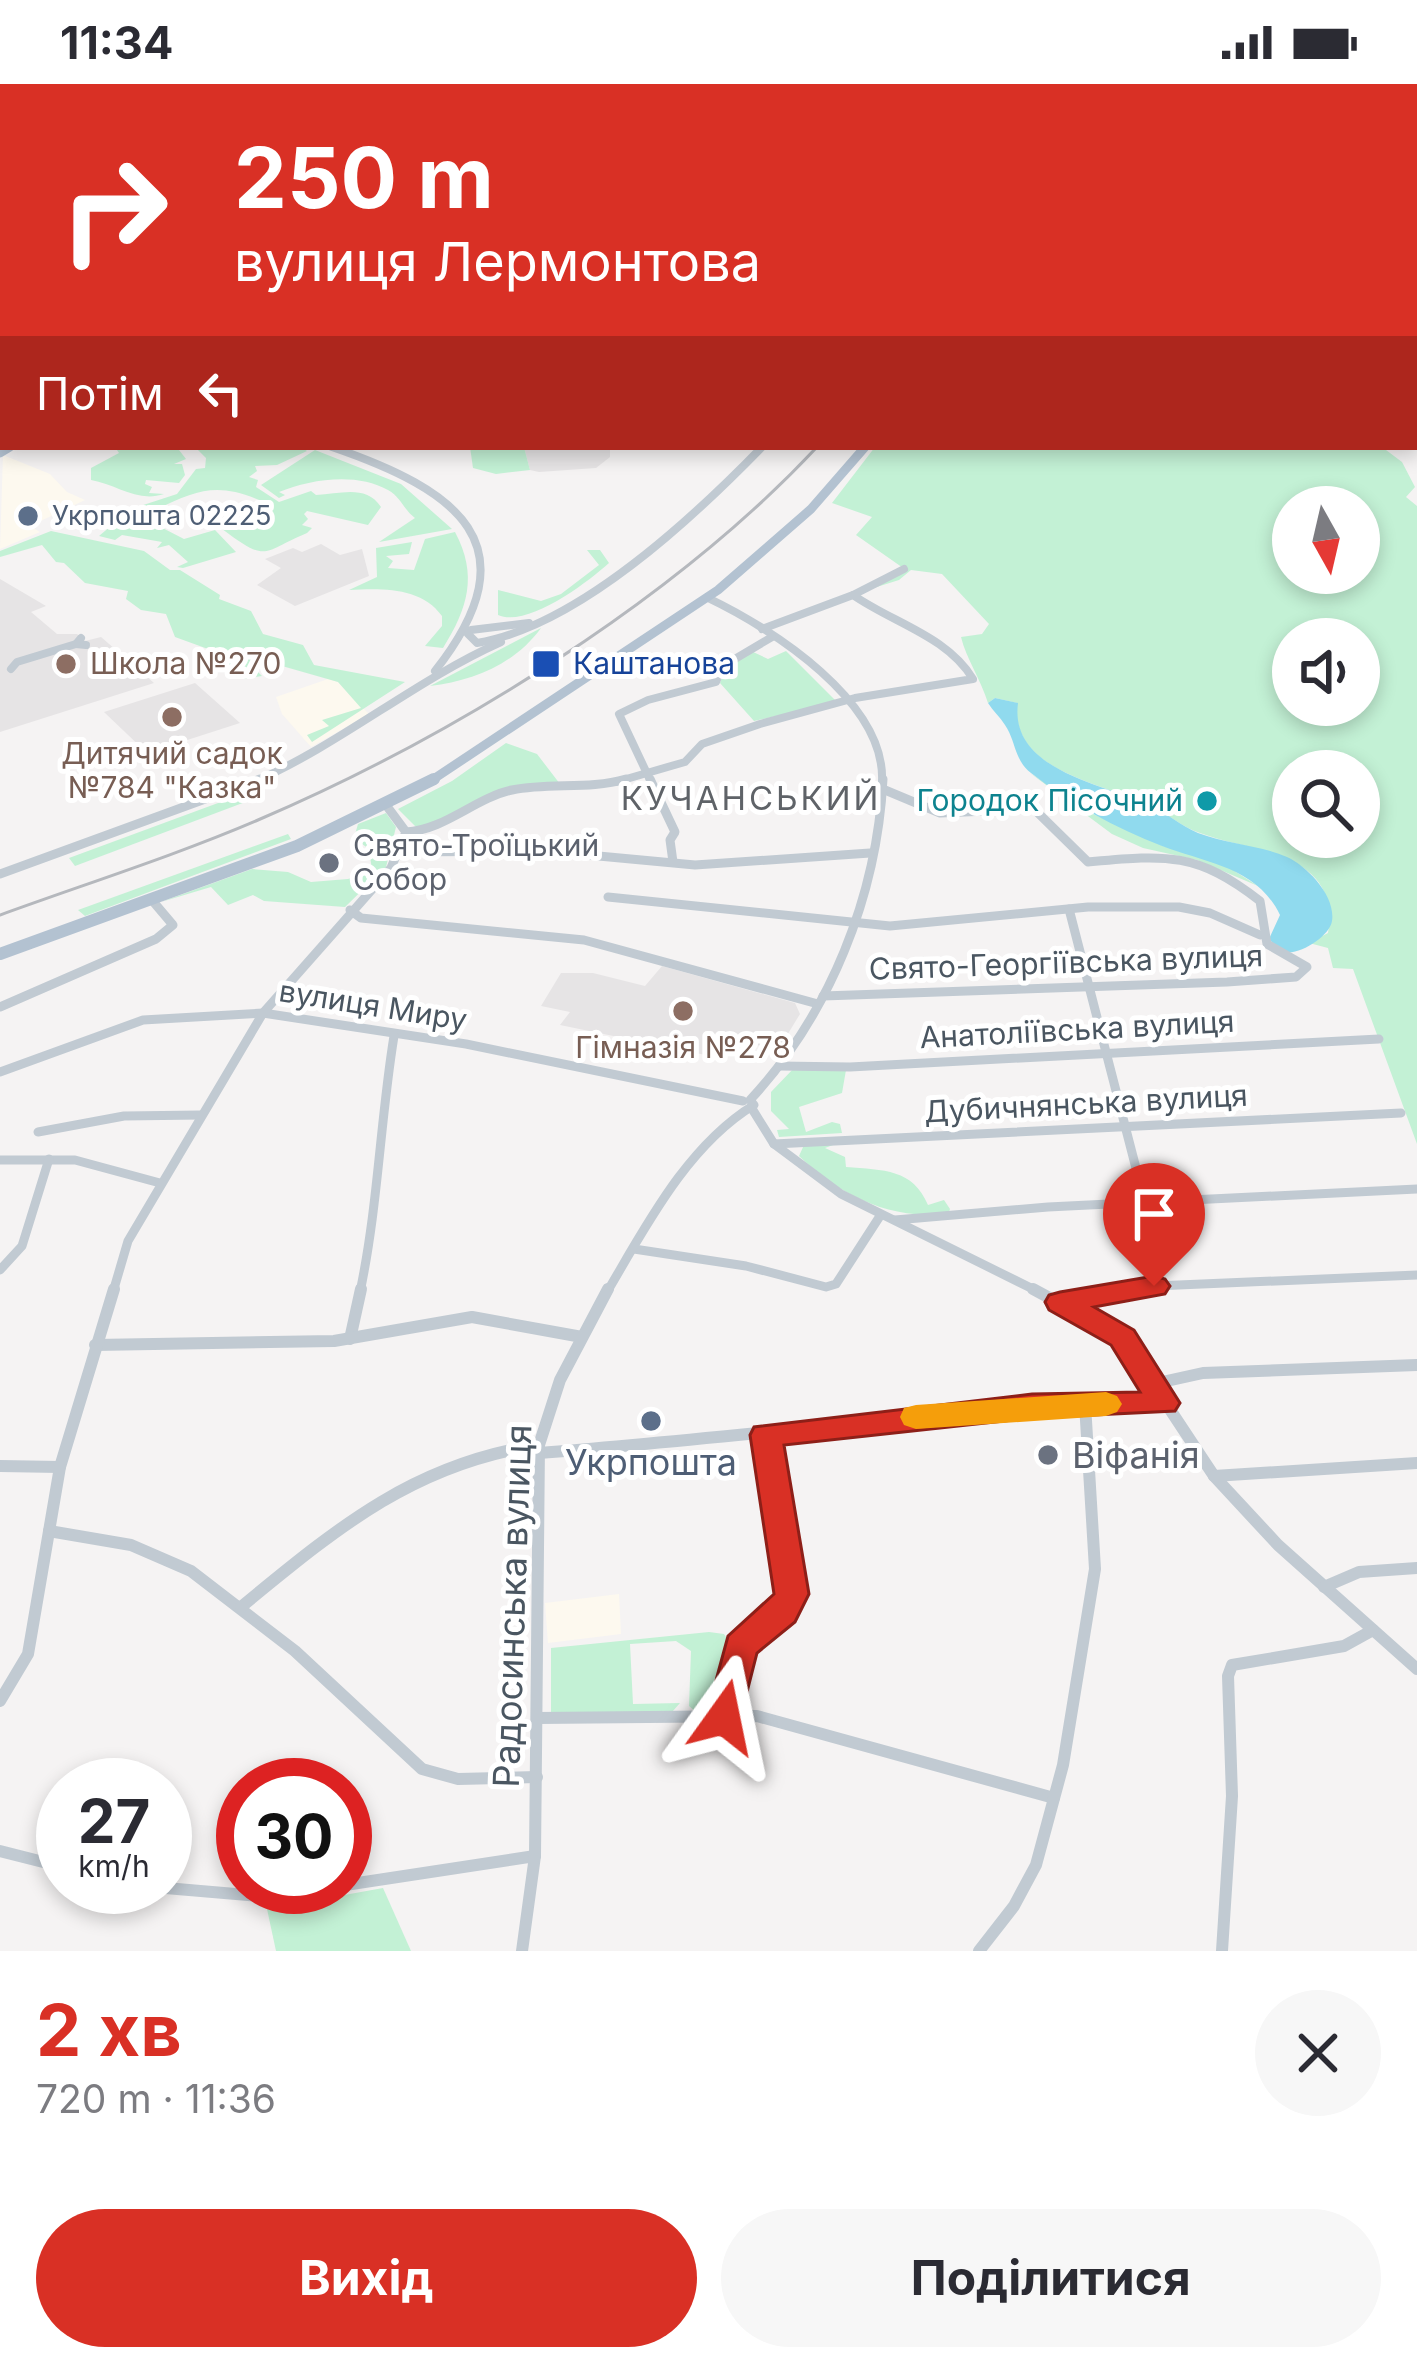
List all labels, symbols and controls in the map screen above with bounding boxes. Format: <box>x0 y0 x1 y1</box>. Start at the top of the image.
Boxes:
text: 11:34 <box>60 15 173 70</box>
text: 250 m <box>234 127 494 228</box>
icon: right <box>36 132 192 288</box>
text: вулиця Лермонтова <box>234 229 761 294</box>
icon: left <box>188 360 254 426</box>
text: Потім <box>36 366 164 421</box>
north arrow <box>1272 486 1380 594</box>
map controls <box>1272 486 1380 858</box>
place label: Укрпошта 02225 <box>52 499 272 532</box>
marker: Укрпошта 02225 <box>15 503 41 529</box>
button: sound <box>1272 618 1380 726</box>
place label: Школа №270 <box>90 645 281 681</box>
place label: Каштанова <box>573 645 735 681</box>
marker: Каштанова <box>530 648 562 680</box>
marker: Школа №270 <box>53 651 79 677</box>
marker: Дитячий садок №784 "Казка" <box>159 704 185 730</box>
place label: Дитячий садок №784 "Казка" <box>61 735 283 805</box>
button: search <box>1272 750 1380 858</box>
district label: КУЧАНСЬКИЙ <box>621 778 881 818</box>
place label: Городок Пісочний <box>917 782 1183 818</box>
marker: Городок Пісочний <box>1194 788 1220 814</box>
place label: Свято-Троїцький Собор <box>353 827 599 897</box>
marker: Свято-Троїцький Собор <box>316 850 342 876</box>
street label: Свято-Георгіївська вулиця <box>868 937 1264 987</box>
street label: вулиця Миру <box>277 972 470 1038</box>
marker: Гімназія №278 <box>670 998 696 1024</box>
street label: Анатоліївська вулиця <box>919 1003 1235 1055</box>
place label: Гімназія №278 <box>575 1029 791 1065</box>
street label: Дубичнянська вулиця <box>923 1077 1249 1129</box>
pin <box>1103 1163 1205 1286</box>
icon: arrive <box>1121 1181 1187 1247</box>
marker: Укрпошта <box>638 1408 664 1434</box>
street label: Радосинська вулиця <box>484 1424 540 1788</box>
place label: Віфанія <box>1072 1433 1200 1477</box>
place label: Укрпошта <box>565 1440 737 1484</box>
marker: Віфанія <box>1035 1442 1061 1468</box>
position arrow <box>661 1654 787 1780</box>
speed limit sign: 30 <box>216 1758 372 1914</box>
text: 27 <box>78 1785 150 1857</box>
text: km/h <box>78 1848 150 1884</box>
text: 2 хв <box>36 1986 182 2073</box>
button: close <box>1255 1990 1381 2116</box>
text: 720 m · 11:36 <box>36 2075 276 2122</box>
button: Вихід <box>36 2209 697 2347</box>
button: Поділитися <box>721 2209 1381 2347</box>

